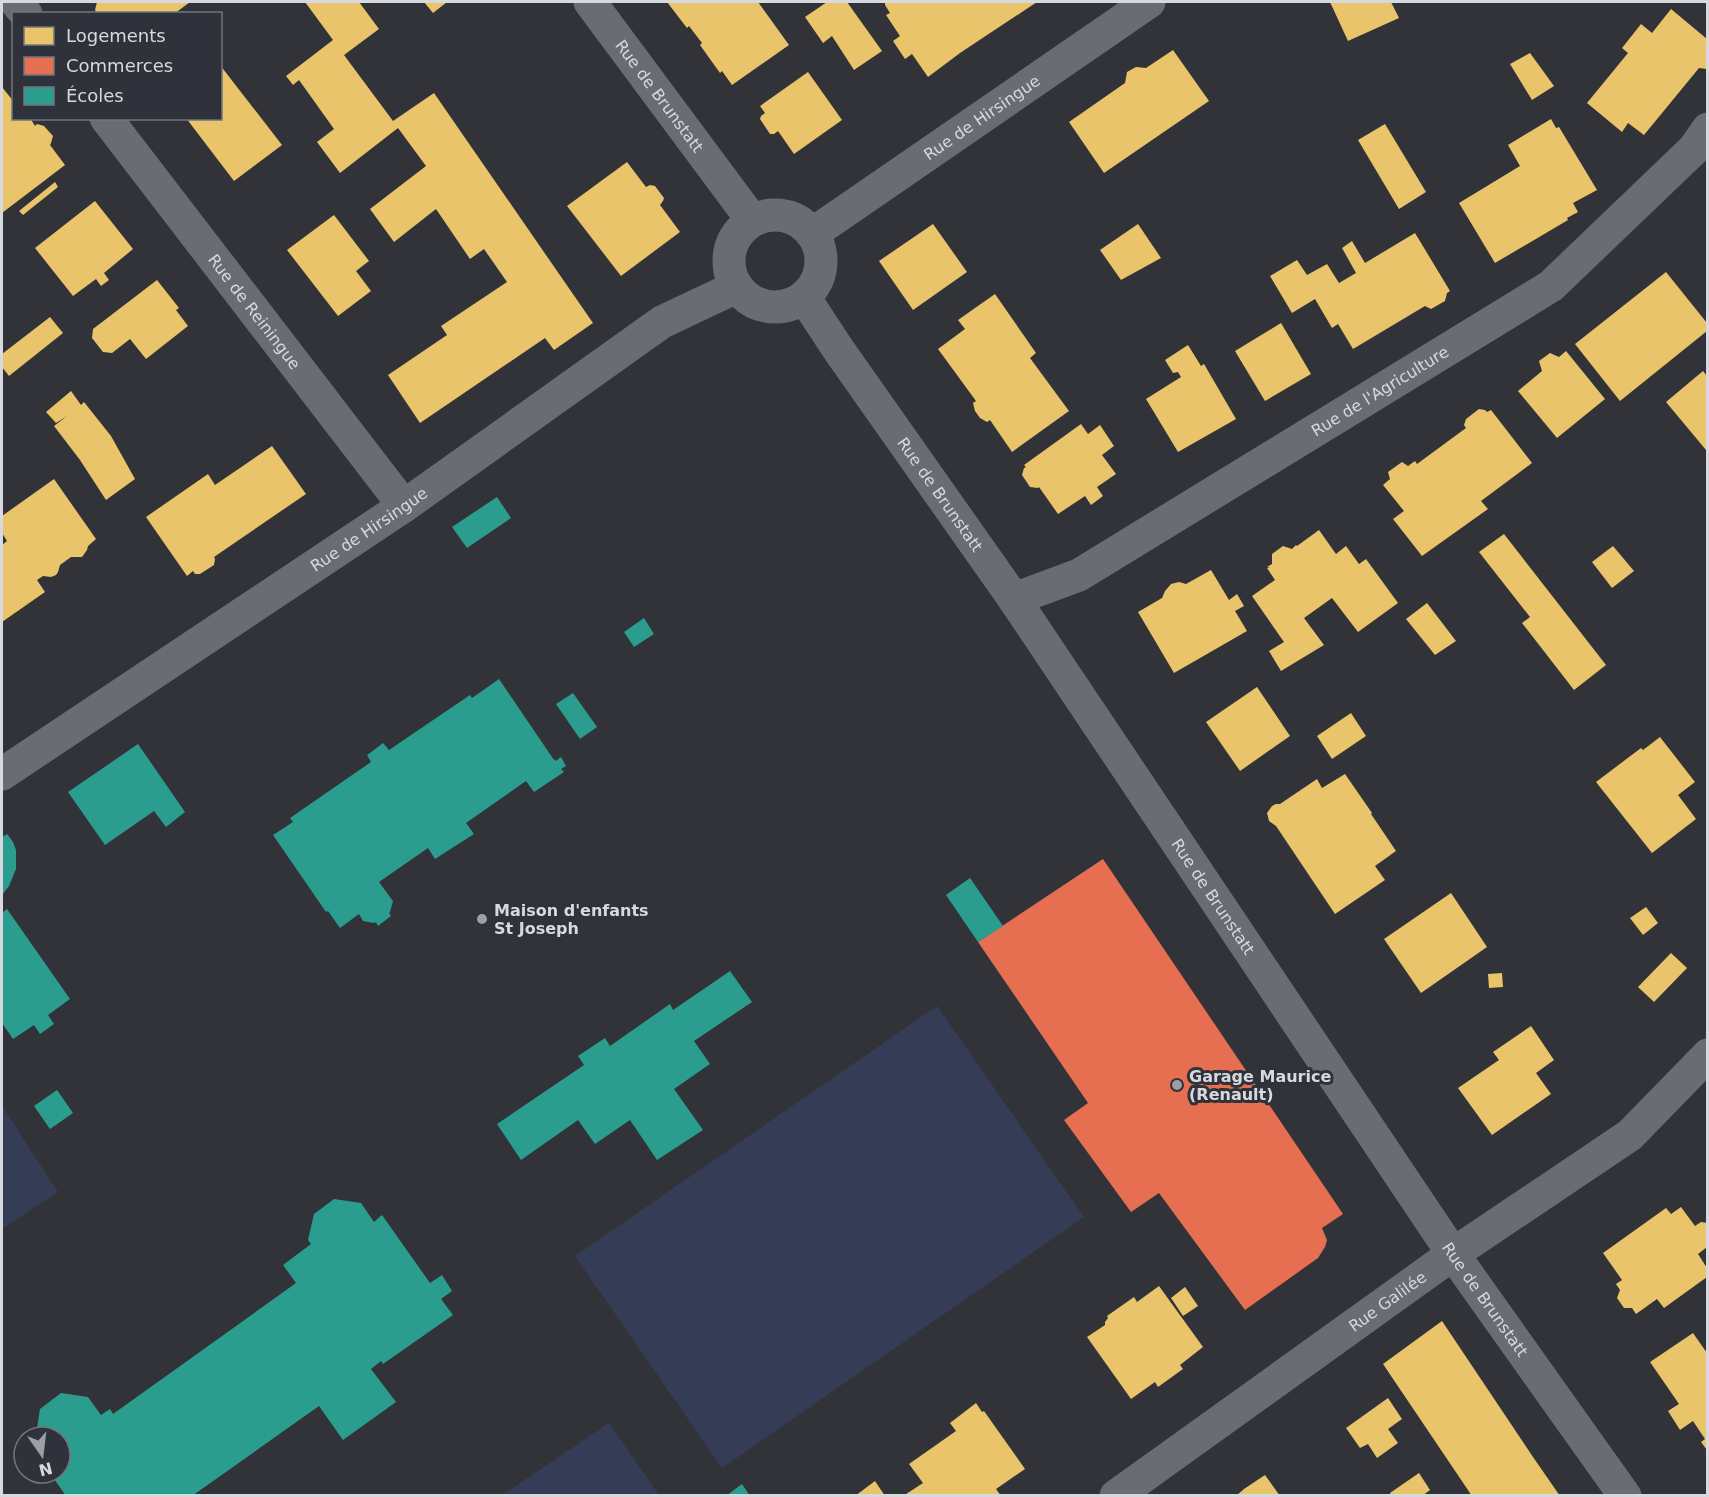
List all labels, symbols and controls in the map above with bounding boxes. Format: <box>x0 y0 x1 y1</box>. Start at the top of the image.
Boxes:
legend <box>12 12 222 120</box>
text: Logements <box>66 25 166 46</box>
street label: Rue de Brunstatt <box>611 36 707 156</box>
text: Commerces <box>66 55 173 76</box>
street label: Rue de Hirsingue <box>920 71 1044 164</box>
text: Écoles <box>66 85 124 106</box>
street label: Rue de Reiningue <box>204 250 304 373</box>
street label: Rue de l'Agriculture <box>1308 342 1452 440</box>
street label: Rue de Brunstatt <box>893 434 987 556</box>
street label: Rue de Hirsingue <box>307 483 431 576</box>
street label: Rue de Brunstatt <box>1167 835 1259 958</box>
place label: Maison d'enfants St Joseph <box>494 901 649 938</box>
marker: Maison d'enfants St Joseph <box>475 912 489 926</box>
place label: Garage Maurice (Renault) <box>1189 1067 1331 1104</box>
marker: Garage Maurice (Renault) <box>1170 1078 1184 1092</box>
street label: Rue de Brunstatt <box>1438 1239 1532 1360</box>
street label: Rue Galilée <box>1345 1267 1430 1336</box>
north arrow <box>12 1425 72 1485</box>
text: N <box>37 1458 54 1480</box>

